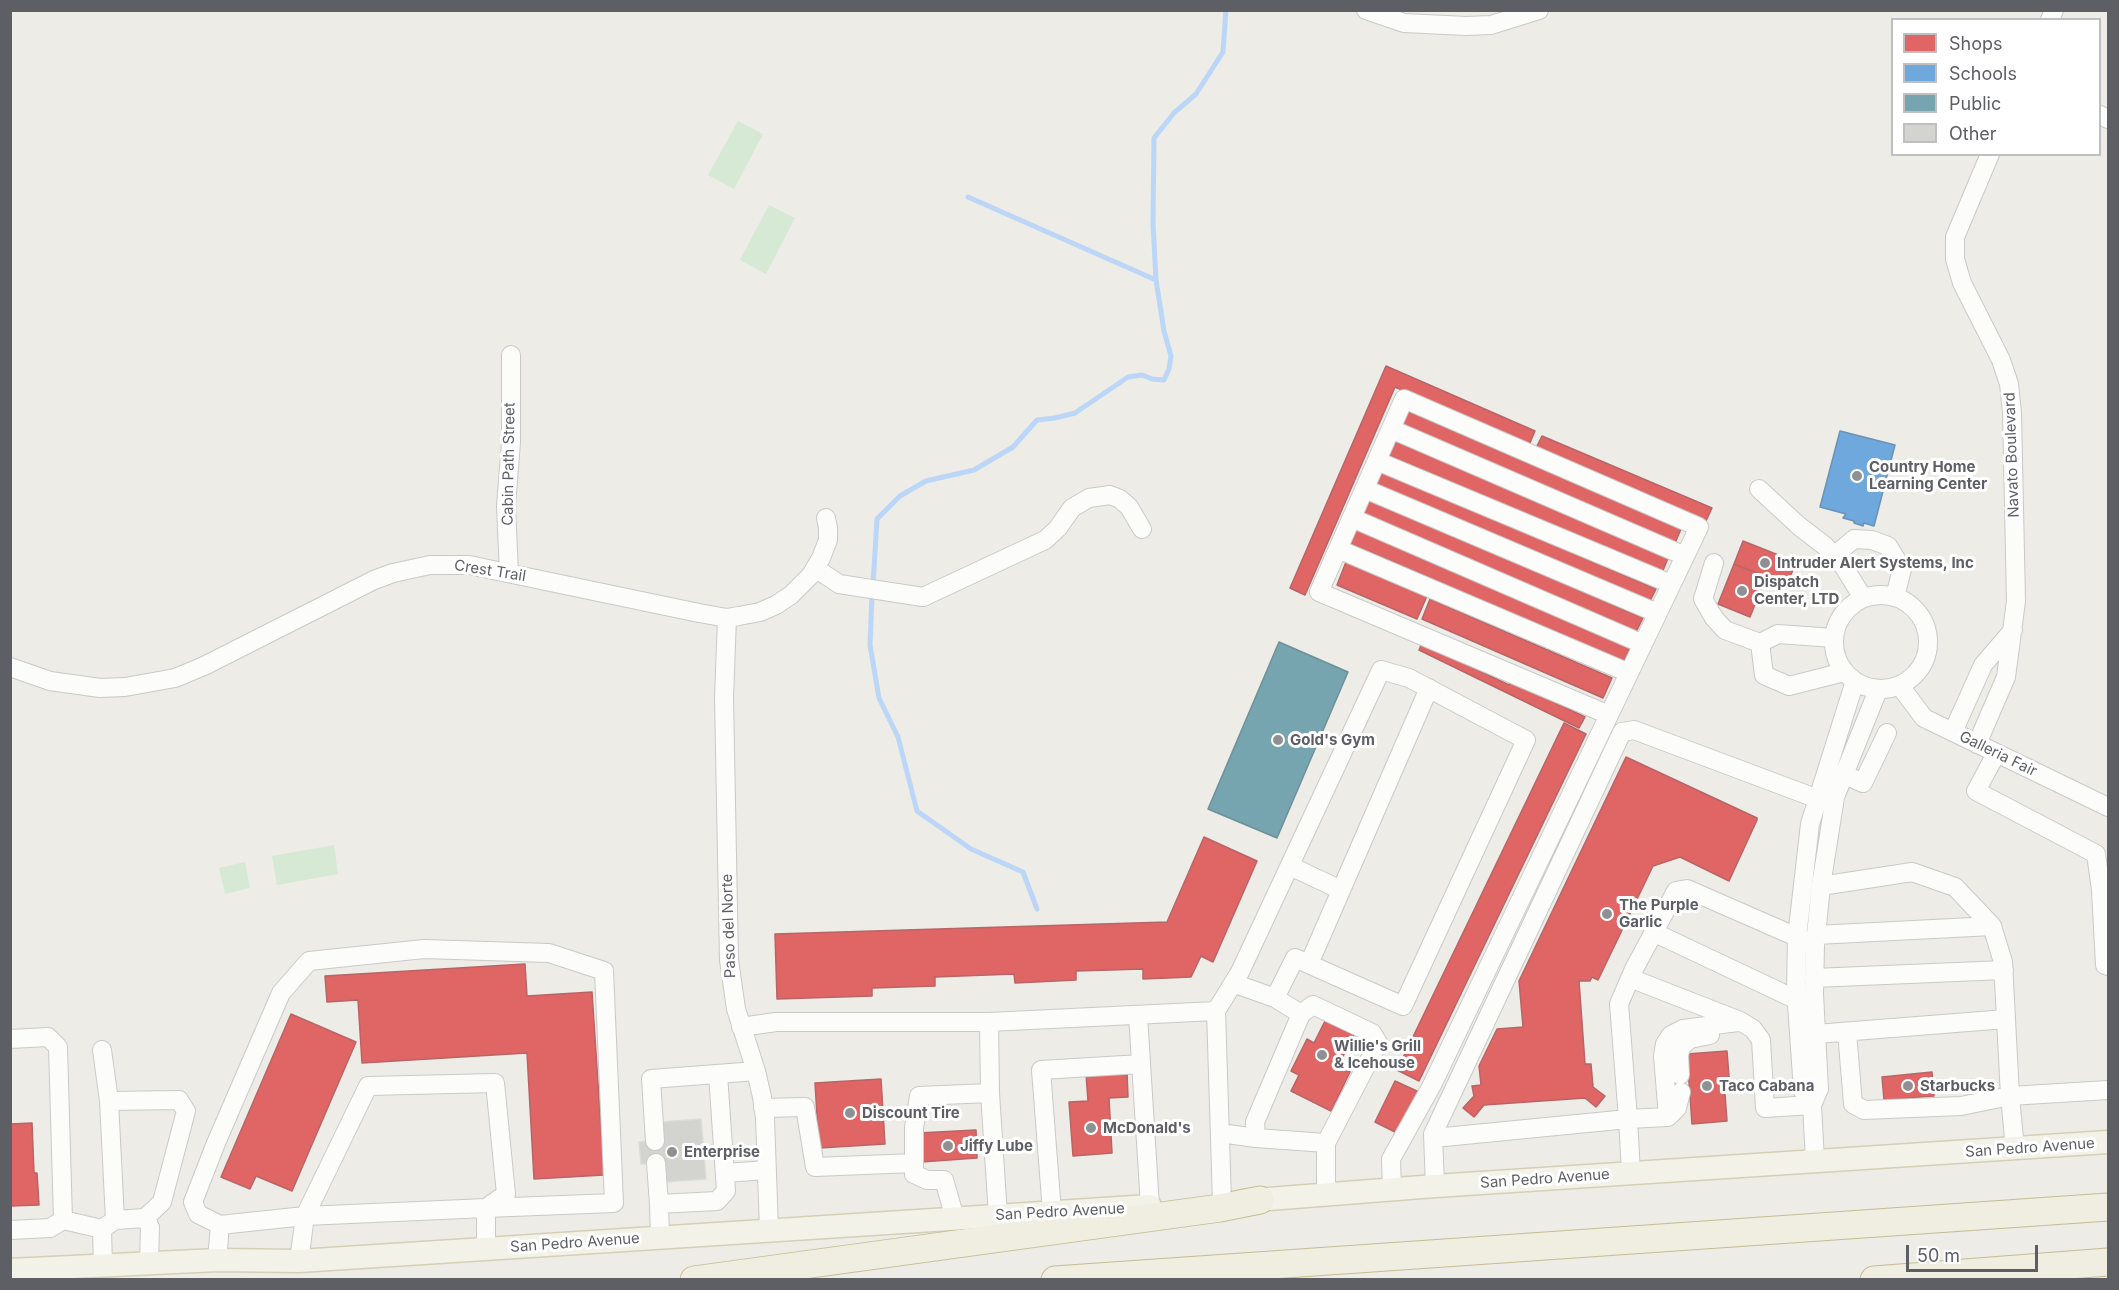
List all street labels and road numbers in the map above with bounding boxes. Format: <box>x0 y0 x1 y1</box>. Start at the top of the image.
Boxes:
street label: Navato Boulevard <box>2001 392 2023 518</box>
street label: Cabin Path Street <box>499 402 519 526</box>
street label: Crest Trail <box>453 556 527 586</box>
street label: Galleria Fair <box>1956 728 2040 780</box>
street label: Paso del Norte <box>718 873 740 979</box>
street label: San Pedro Avenue <box>1965 1134 2095 1162</box>
street label: San Pedro Avenue <box>1480 1165 1610 1193</box>
street label: San Pedro Avenue <box>995 1200 1125 1224</box>
street label: San Pedro Avenue <box>510 1229 640 1257</box>

